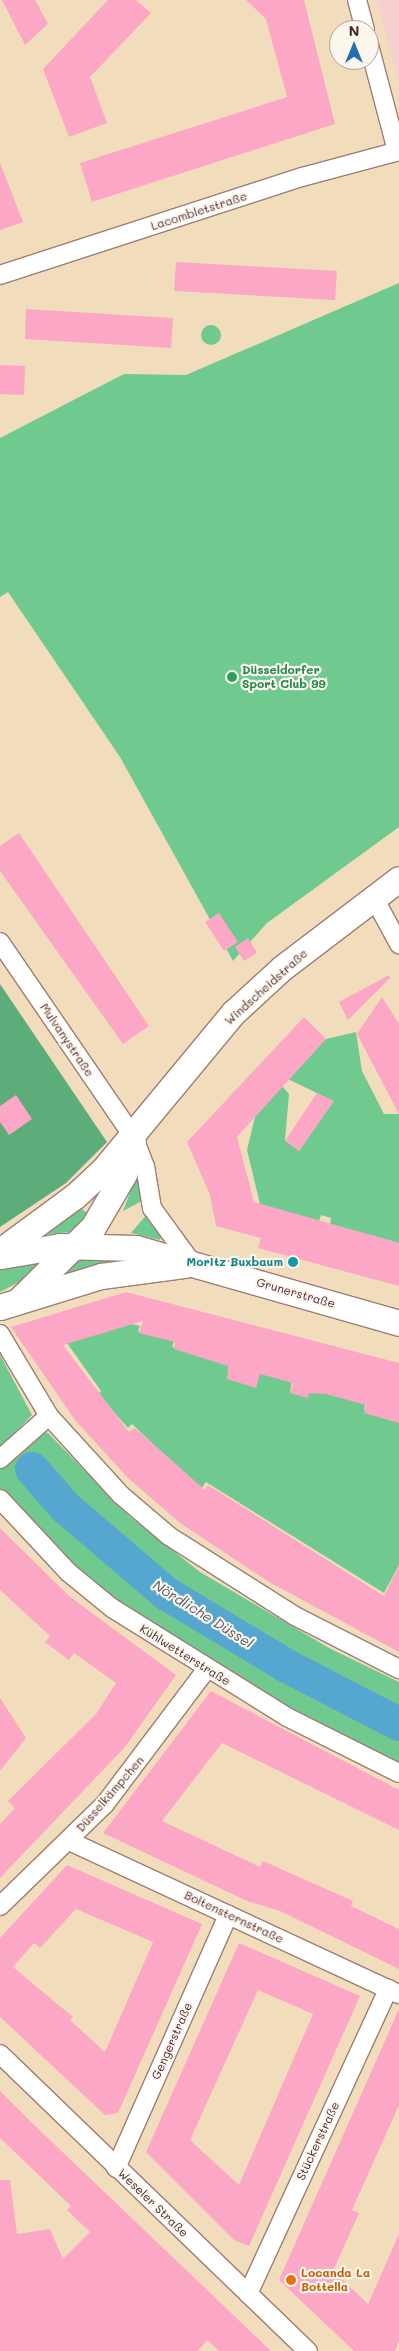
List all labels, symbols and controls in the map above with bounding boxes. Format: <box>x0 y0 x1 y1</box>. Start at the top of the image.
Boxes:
north arrow <box>329 20 379 70</box>
text: N <box>349 21 359 40</box>
street label: Lacombletstraße <box>149 189 249 233</box>
place label: Düsseldorfer Sport Club 99 <box>242 663 326 691</box>
marker: Düsseldorfer Sport Club 99 <box>226 671 238 683</box>
street label: Windscheidstraße <box>222 946 310 1028</box>
street label: Mulvanystraße <box>37 1001 97 1079</box>
place label: Moritz Buxbaum <box>187 1255 283 1269</box>
marker: Moritz Buxbaum <box>287 1256 299 1268</box>
street label: Grunerstraße <box>255 1275 337 1311</box>
water label: Nördliche Düssel <box>150 1576 256 1652</box>
street label: Kühlwetterstraße <box>137 1621 233 1689</box>
street label: Düsselkämpchen <box>73 1753 147 1835</box>
street label: Boltensternstraße <box>182 1888 286 1946</box>
street label: Gengerstraße <box>149 2000 195 2082</box>
street label: Stückerstraße <box>293 2099 343 2183</box>
street label: Weseler Straße <box>115 2166 191 2240</box>
place label: Locanda La Bottella <box>301 2266 370 2294</box>
marker: Locanda La Bottella <box>285 2274 297 2286</box>

